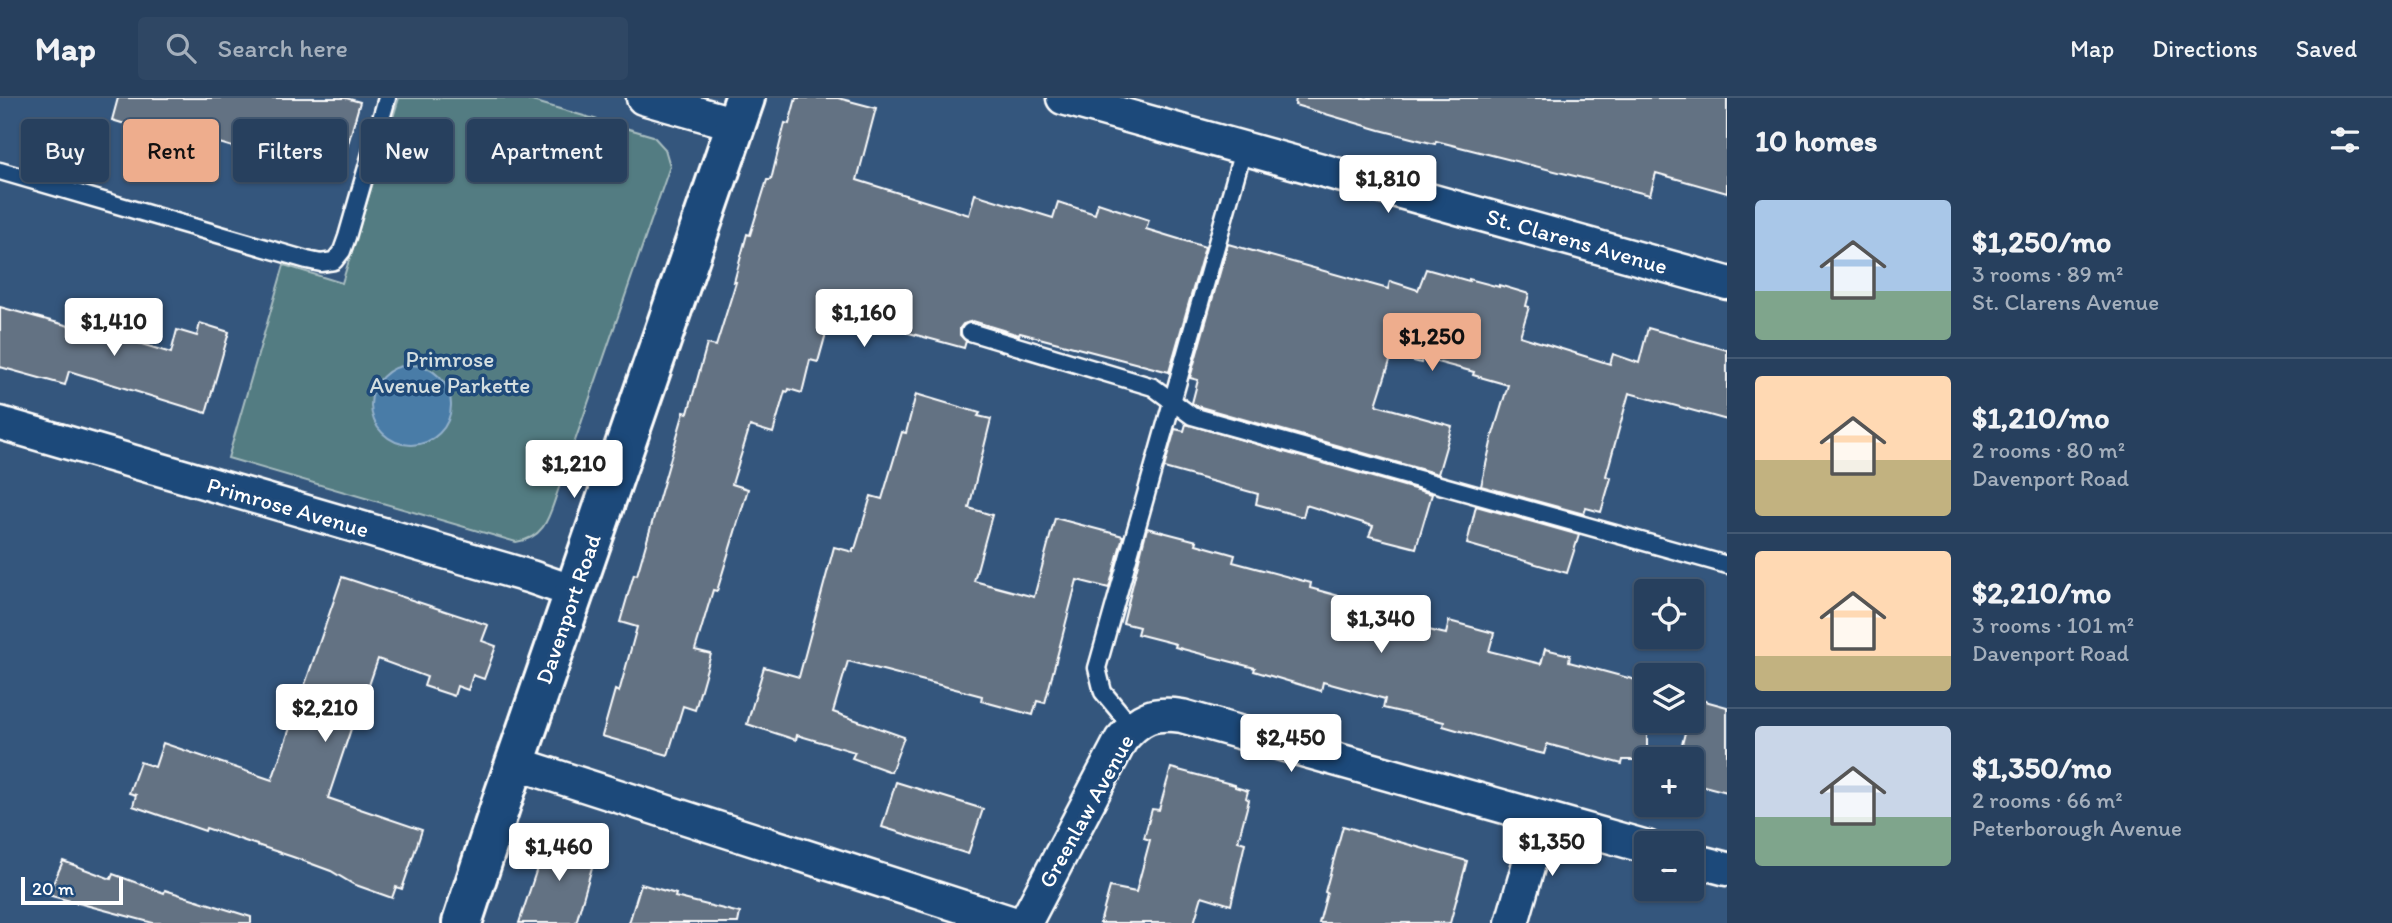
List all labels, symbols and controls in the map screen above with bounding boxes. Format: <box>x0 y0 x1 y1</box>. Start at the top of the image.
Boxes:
search box <box>138 17 628 80</box>
text: Map <box>35 29 96 68</box>
icon: search <box>162 29 200 67</box>
text: Search here <box>218 32 348 64</box>
text: Map <box>2070 34 2114 63</box>
text: Directions <box>2152 34 2258 63</box>
text: Saved <box>2296 34 2357 63</box>
chip: Buy <box>21 119 109 182</box>
chip: Rent <box>123 119 219 182</box>
chip: Filters <box>233 119 347 182</box>
chip: New <box>361 119 453 182</box>
chip: Apartment <box>467 119 627 182</box>
icon: filters <box>2326 121 2364 159</box>
text: 10 homes <box>1755 122 1878 159</box>
pin: $1,810 <box>1331 156 1445 215</box>
text: $1,810 <box>1355 164 1421 192</box>
street label: St. Clarens Avenue <box>1483 202 1671 280</box>
text: $1,250/mo <box>1972 223 2111 260</box>
icon: home <box>1811 228 1895 312</box>
text: 3 rooms · 89 m² <box>1972 260 2123 288</box>
text: St. Clarens Avenue <box>1972 288 2159 316</box>
pin: $1,160 <box>807 289 921 349</box>
text: $1,160 <box>832 298 896 326</box>
pin: $1,410 <box>57 299 171 358</box>
text: $1,410 <box>81 307 147 335</box>
pin: $1,250 <box>1375 314 1489 373</box>
text: $1,250 <box>1399 322 1465 350</box>
park label: Primrose Avenue Parkette <box>370 345 530 399</box>
text: $1,210/mo <box>1972 399 2110 436</box>
icon: home <box>1811 404 1895 488</box>
text: 2 rooms · 80 m² <box>1972 436 2125 464</box>
pin: $1,210 <box>517 440 631 500</box>
text: $1,210 <box>542 449 606 477</box>
text: Davenport Road <box>1972 464 2129 492</box>
street label: Primrose Avenue <box>204 471 372 543</box>
street label: Davenport Road <box>529 530 607 688</box>
text: $2,210/mo <box>1972 574 2111 611</box>
map controls <box>1634 579 1704 901</box>
button: locate <box>1634 579 1704 649</box>
icon: home <box>1811 579 1895 663</box>
pin: $1,340 <box>1324 596 1438 655</box>
text: $1,340 <box>1347 604 1415 632</box>
text: 3 rooms · 101 m² <box>1972 611 2134 639</box>
text: Davenport Road <box>1972 639 2129 667</box>
button: layers <box>1634 663 1704 733</box>
pin: $2,210 <box>268 684 382 744</box>
text: $2,210 <box>292 693 358 721</box>
pin: $2,450 <box>1234 714 1348 774</box>
text: $2,450 <box>1256 723 1326 751</box>
street label: Greenlaw Avenue <box>1032 729 1140 893</box>
button: + <box>1634 747 1704 817</box>
text: $1,350/mo <box>1972 749 2112 786</box>
icon: home <box>1811 754 1895 838</box>
text: 2 rooms · 66 m² <box>1972 786 2123 814</box>
text: Peterborough Avenue <box>1972 814 2182 842</box>
pin: $1,350 <box>1495 818 1609 878</box>
pin: $1,460 <box>502 824 616 883</box>
text: $1,350 <box>1519 827 1585 855</box>
button: − <box>1634 831 1704 901</box>
text: $1,460 <box>525 832 593 860</box>
scale bar <box>21 874 122 906</box>
text: 20 m <box>32 877 74 900</box>

